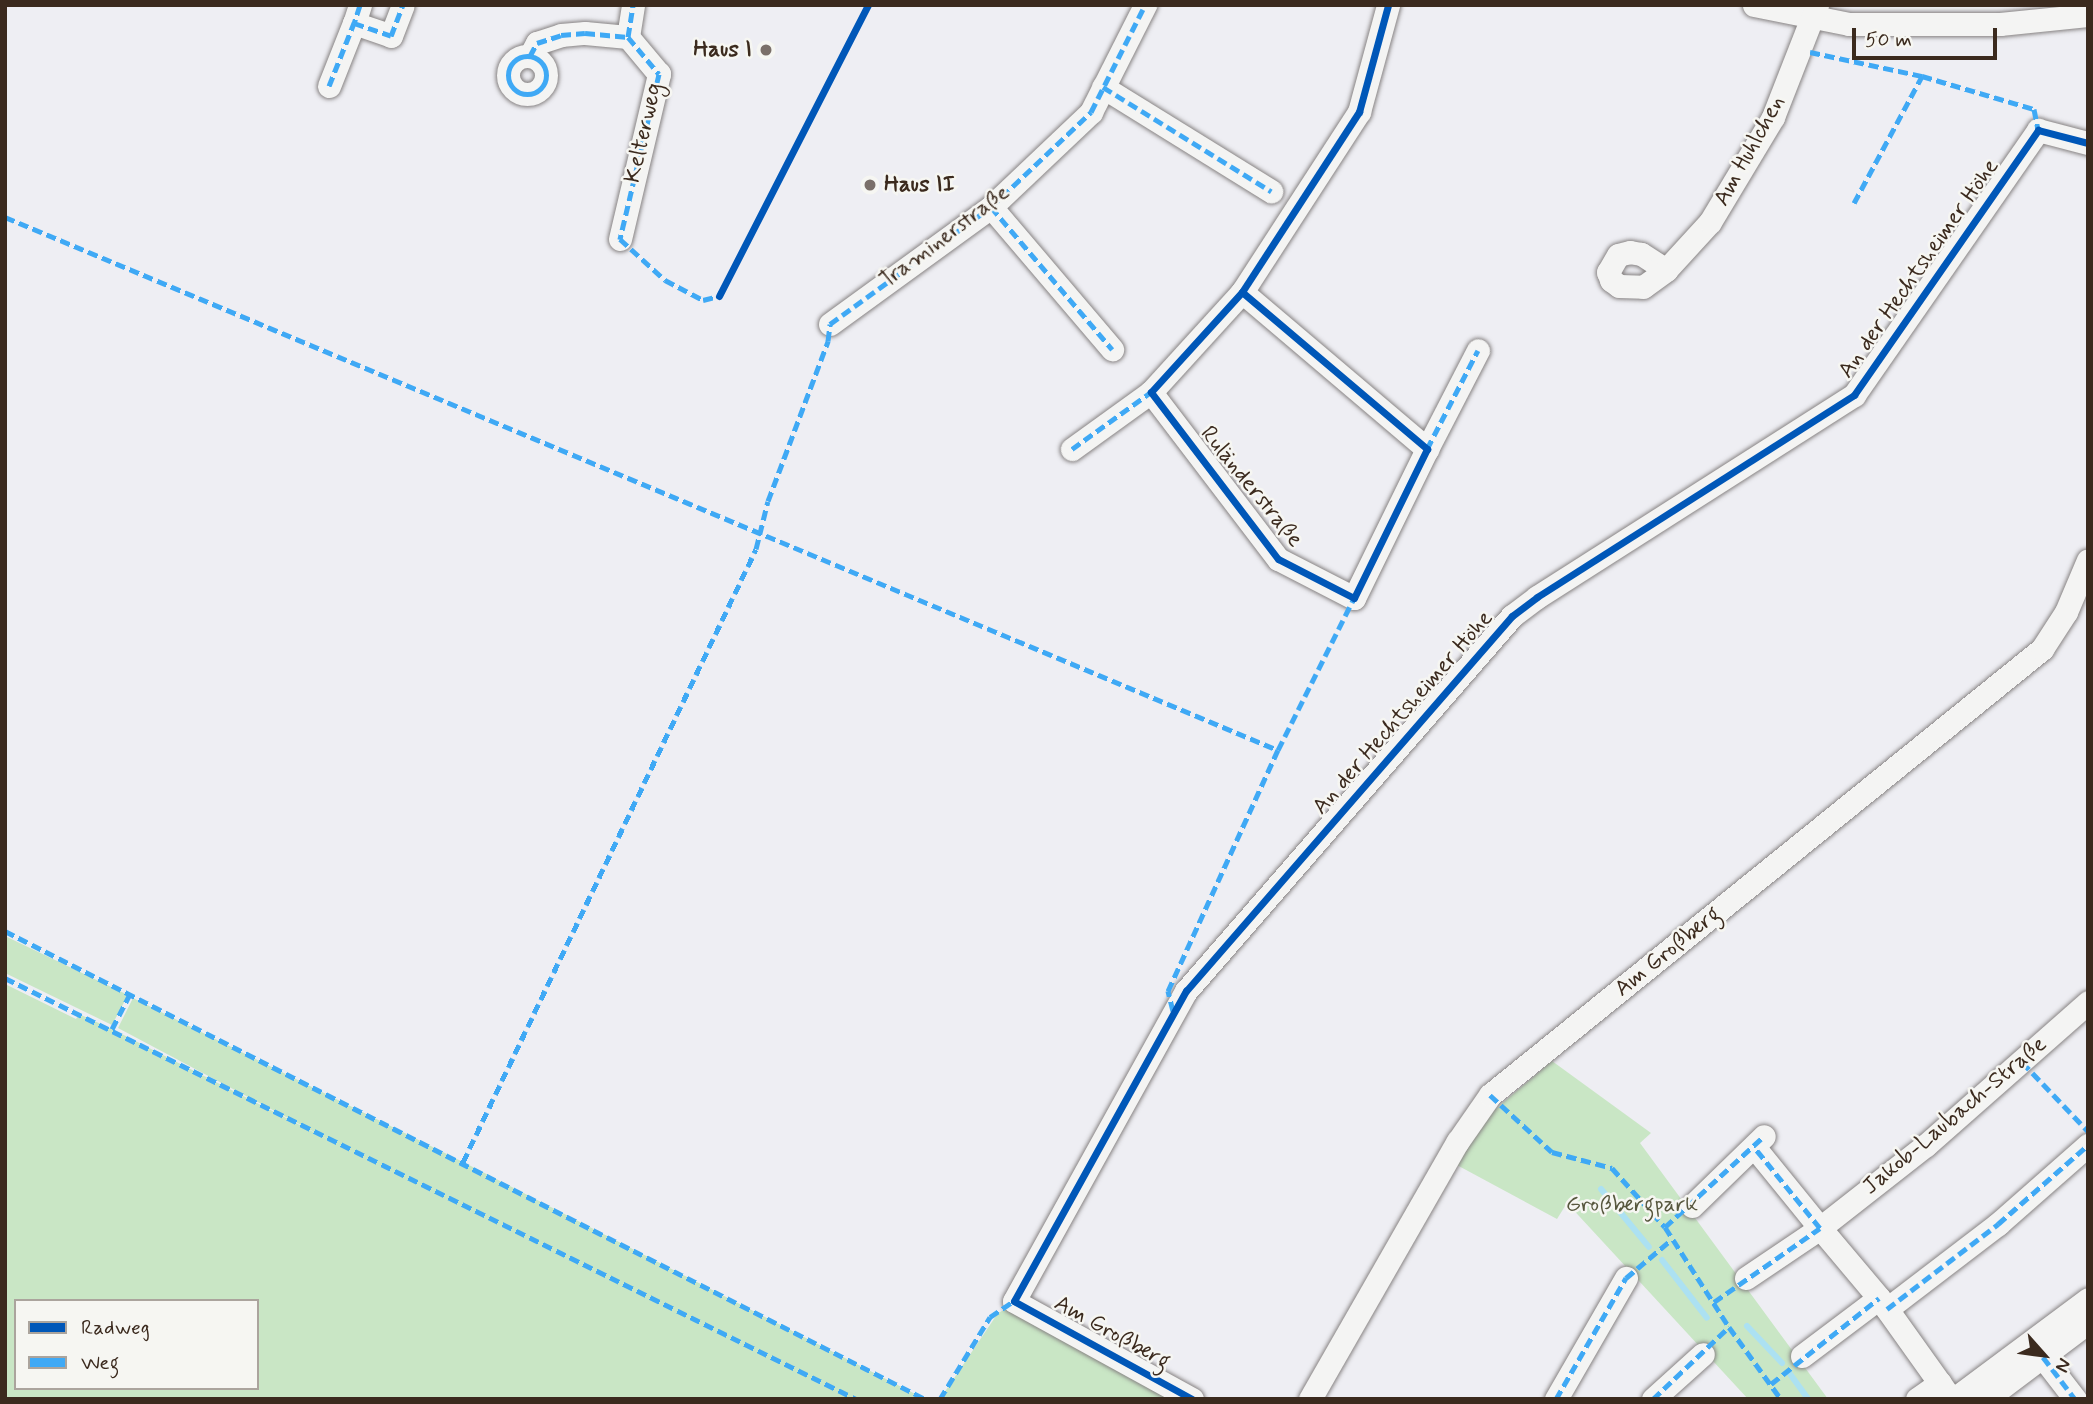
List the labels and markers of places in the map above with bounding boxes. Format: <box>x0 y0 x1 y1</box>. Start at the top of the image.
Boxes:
place label: Haus I <box>688 36 752 64</box>
marker: Haus I <box>758 42 774 58</box>
place label: Haus II <box>884 171 961 199</box>
marker: Haus II <box>862 177 878 193</box>

